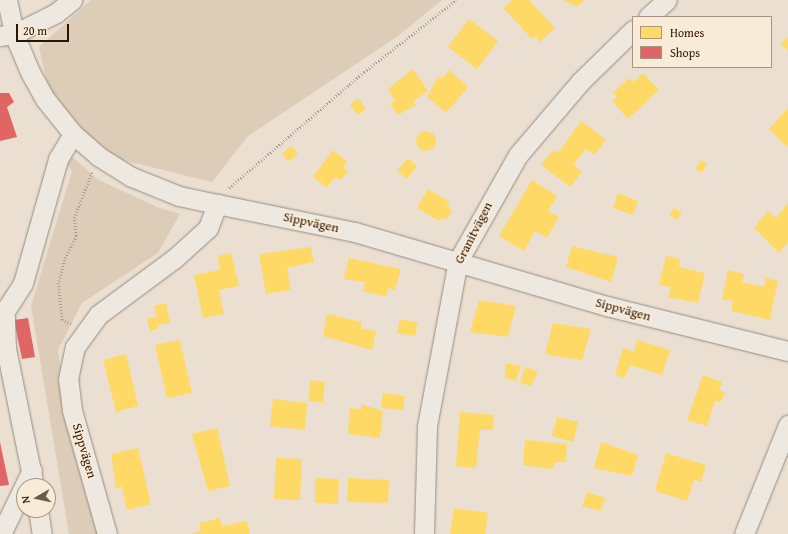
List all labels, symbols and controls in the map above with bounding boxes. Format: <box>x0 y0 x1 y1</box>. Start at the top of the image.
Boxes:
scale bar <box>18 16 71 42</box>
legend <box>632 16 772 68</box>
text: 20 m <box>23 22 47 39</box>
text: Homes <box>670 24 704 41</box>
text: Shops <box>670 44 700 61</box>
street label: Granitvägen <box>452 200 496 266</box>
street label: Sippvägen <box>282 209 340 237</box>
street label: Sippvägen <box>594 295 652 325</box>
street label: Sippvägen <box>69 422 99 480</box>
north arrow <box>16 478 56 518</box>
text: N <box>17 495 34 505</box>

